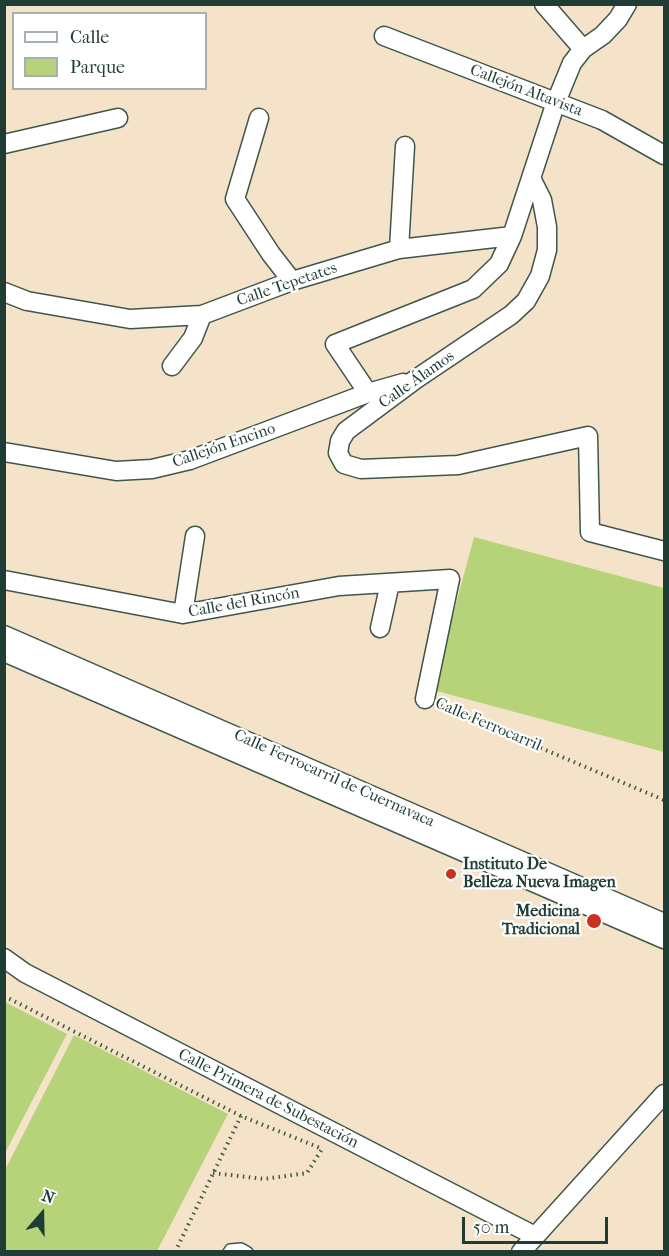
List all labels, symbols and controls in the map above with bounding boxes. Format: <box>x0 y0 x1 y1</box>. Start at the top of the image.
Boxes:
legend <box>12 12 207 90</box>
text: Calle <box>70 27 109 48</box>
text: Parque <box>70 57 125 78</box>
street label: Callejón Altavista <box>467 61 585 121</box>
street label: Calle Tepetates <box>234 259 340 311</box>
street label: Calle Álamos <box>376 347 458 413</box>
street label: Callejón Encino <box>170 419 278 473</box>
street label: Calle del Rincón <box>187 584 301 622</box>
street label: Calle Ferrocarril <box>432 694 544 756</box>
street label: Calle Ferrocarril de Cuernavaca <box>231 726 437 832</box>
place label: Instituto De Belleza Nueva Imagen <box>463 855 616 893</box>
marker: Instituto De Belleza Nueva Imagen <box>444 867 458 881</box>
place label: Medicina Tradicional <box>502 902 580 940</box>
marker: Medicina Tradicional <box>585 912 603 930</box>
street label: Calle Primera de Subestación <box>175 1045 361 1153</box>
north arrow <box>12 1184 72 1244</box>
text: N <box>39 1186 57 1208</box>
scale bar <box>465 1205 610 1243</box>
text: 50 m <box>473 1217 509 1238</box>

